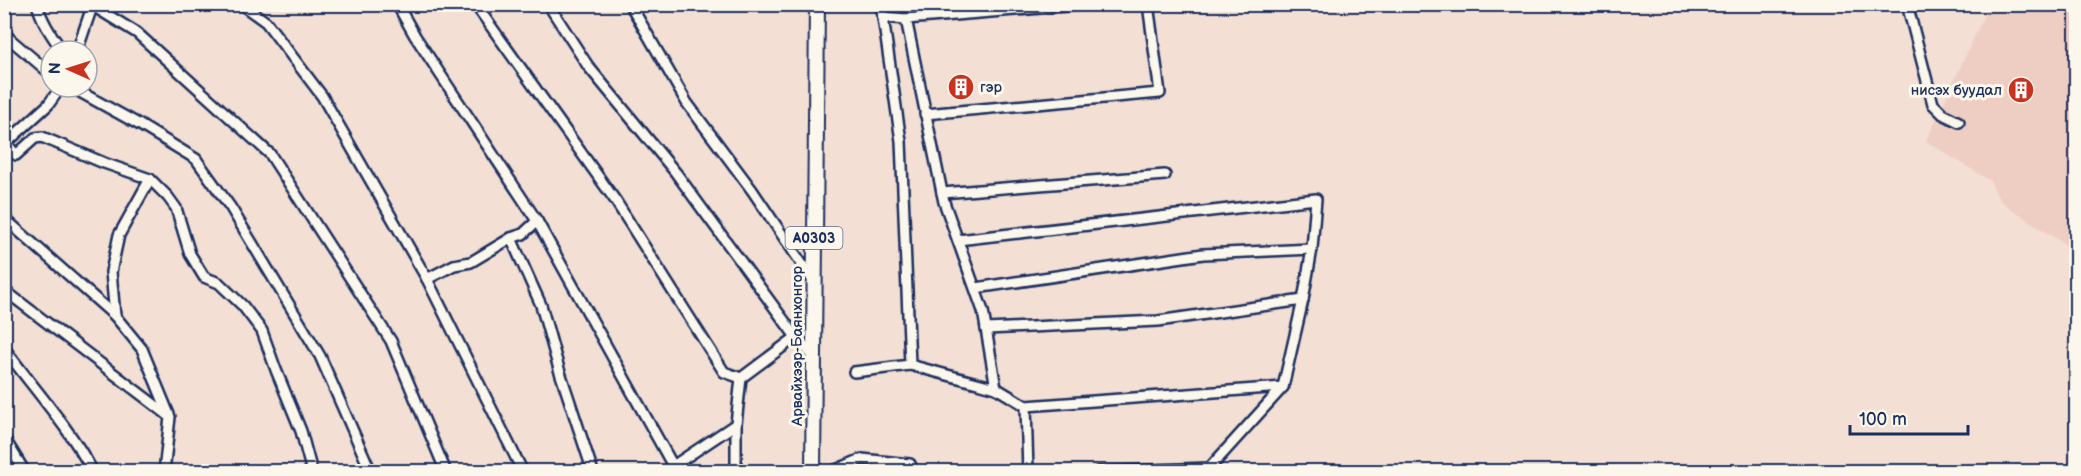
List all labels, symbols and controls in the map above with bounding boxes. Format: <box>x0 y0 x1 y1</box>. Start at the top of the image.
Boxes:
north arrow <box>39 39 99 99</box>
text: N <box>46 62 65 75</box>
building icon: гэр <box>946 72 976 102</box>
building icon: нисэх буудал <box>2006 75 2036 105</box>
place label: гэр <box>980 78 1003 97</box>
place label: нисэх буудал <box>1911 81 2002 100</box>
road number: A0303 <box>786 227 842 249</box>
street label: Арвайхээр-Баянхонгор <box>788 266 807 427</box>
scale bar <box>1850 398 1968 436</box>
text: 100 m <box>1859 409 1907 430</box>

